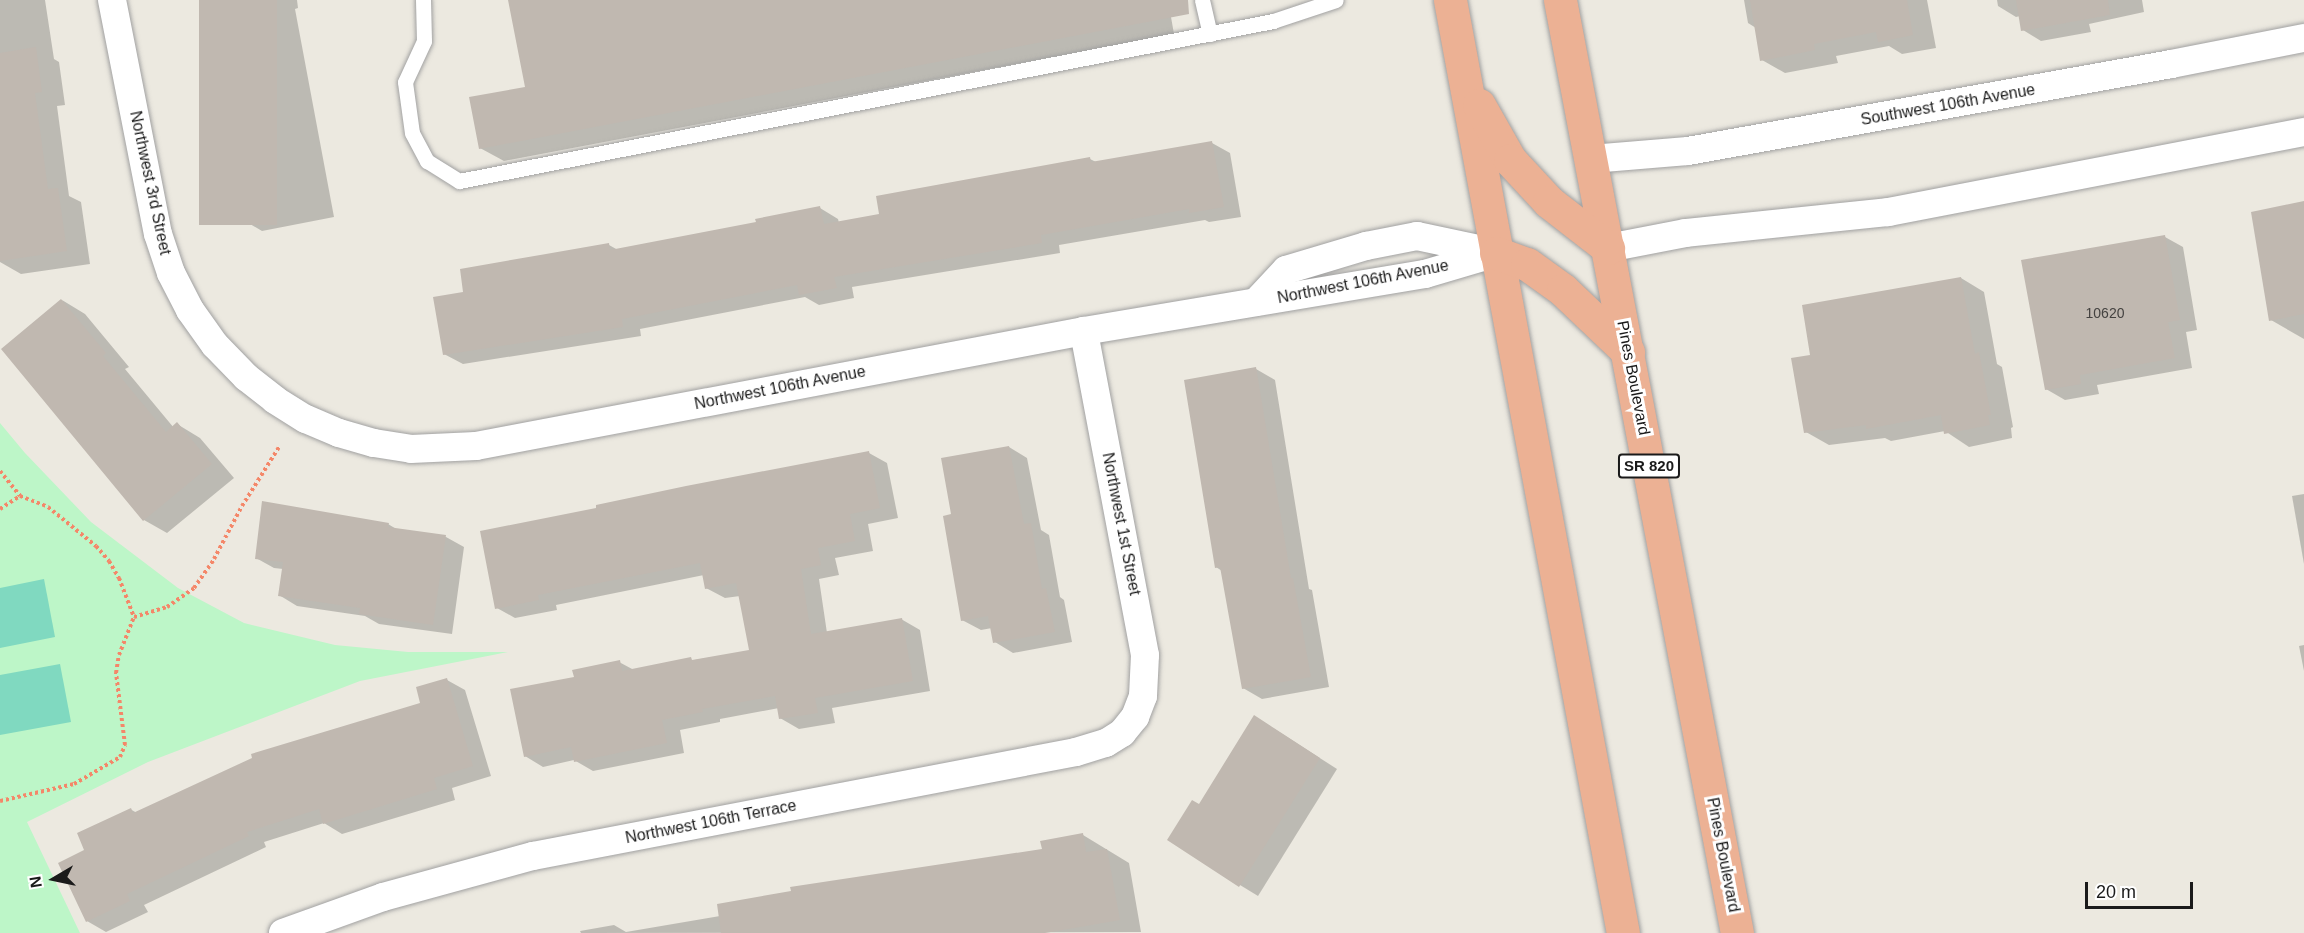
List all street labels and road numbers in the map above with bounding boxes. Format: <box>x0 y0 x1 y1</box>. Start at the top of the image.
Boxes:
street label: Southwest 106th Avenue <box>1859 80 2037 130</box>
street label: Northwest 3rd Street <box>125 109 175 257</box>
street label: Northwest 106th Avenue <box>1275 256 1451 308</box>
street label: Pines Boulevard <box>1612 319 1654 437</box>
street label: Northwest 106th Avenue <box>692 362 868 414</box>
street label: Northwest 1st Street <box>1098 451 1144 597</box>
road number: SR 820 <box>1618 454 1680 478</box>
street label: Northwest 106th Terrace <box>624 796 798 848</box>
street label: Pines Boulevard <box>1702 796 1744 914</box>

